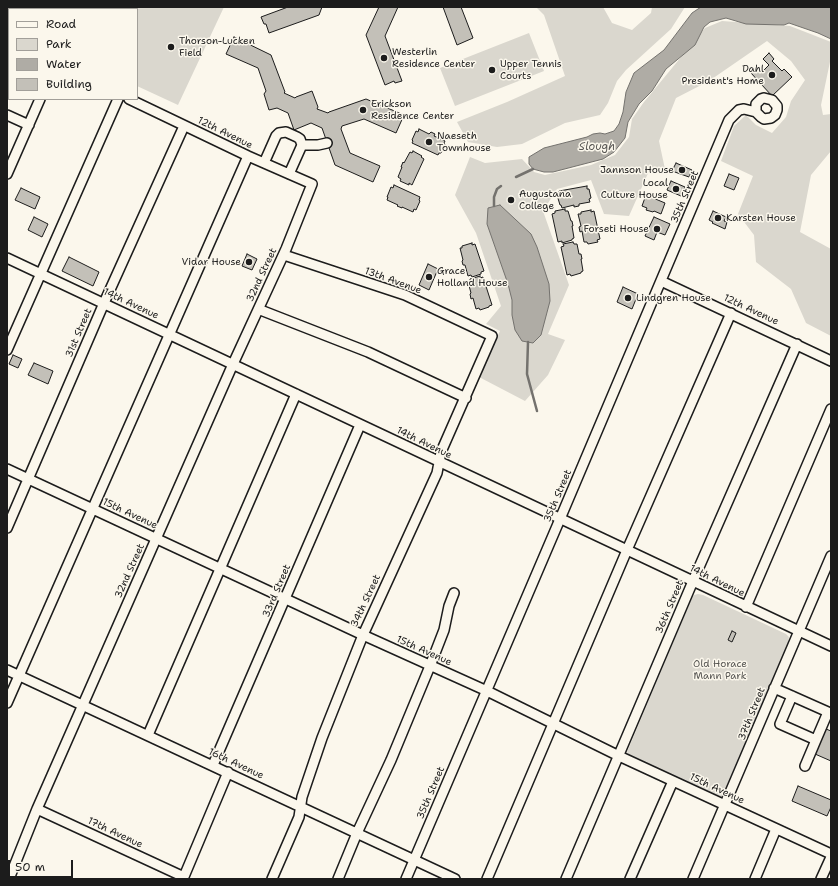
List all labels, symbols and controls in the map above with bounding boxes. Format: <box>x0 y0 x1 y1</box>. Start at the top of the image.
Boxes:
legend <box>8 8 138 100</box>
text: Road <box>46 16 76 32</box>
place label: Thorson-Lucken Field <box>179 35 255 58</box>
text: Park <box>46 36 72 52</box>
marker: Thorson-Lucken Field <box>166 42 176 52</box>
place label: Westerlin Residence Center <box>392 46 475 70</box>
marker: Westerlin Residence Center <box>379 53 389 63</box>
text: Water <box>46 56 81 72</box>
place label: Upper Tennis Courts <box>500 58 562 82</box>
place label: Dahl President's Home <box>682 63 764 86</box>
marker: Upper Tennis Courts <box>487 65 497 75</box>
marker: Dahl President's Home <box>767 70 777 80</box>
text: Building <box>46 76 92 92</box>
place label: Erickson Residence Center <box>371 98 454 122</box>
marker: Erickson Residence Center <box>358 105 368 115</box>
street label: 12th Avenue <box>196 115 254 151</box>
place label: Naeseth Townhouse <box>437 130 491 154</box>
marker: Naeseth Townhouse <box>424 137 434 147</box>
water label: Slough <box>579 140 615 154</box>
place label: Jannson House <box>600 164 674 176</box>
marker: Jannson House <box>677 165 687 175</box>
street label: 35th Street <box>669 169 701 225</box>
place label: Local Culture House <box>601 177 668 200</box>
marker: Local Culture House <box>671 184 681 194</box>
place label: Augustana College <box>519 188 571 212</box>
marker: Augustana College <box>506 195 516 205</box>
place label: Karsten House <box>726 212 796 224</box>
marker: Karsten House <box>713 213 723 223</box>
place label: Forseti House <box>583 223 649 235</box>
marker: Forseti House <box>652 224 662 234</box>
street label: 32nd Street <box>244 246 280 304</box>
place label: Vidar House <box>182 256 241 268</box>
marker: Vidar House <box>244 257 254 267</box>
street label: 13th Avenue <box>363 265 423 297</box>
place label: Grace Holland House <box>437 265 508 288</box>
marker: Grace Holland House <box>424 272 434 282</box>
street label: 14th Avenue <box>101 286 161 322</box>
place label: Lindgren House <box>636 292 711 304</box>
street label: 12th Avenue <box>721 292 781 328</box>
marker: Lindgren House <box>623 293 633 303</box>
street label: 31st Street <box>63 307 95 359</box>
street label: 14th Avenue <box>394 425 454 461</box>
street label: 35th Street <box>542 468 574 524</box>
street label: 15th Avenue <box>101 496 159 532</box>
street label: 32nd Street <box>113 542 147 600</box>
street label: 33rd Street <box>260 563 294 619</box>
street label: 14th Avenue <box>687 563 747 599</box>
street label: 34th Street <box>349 573 383 629</box>
street label: 36th Street <box>653 579 687 635</box>
street label: 15th Avenue <box>394 633 454 669</box>
park label: Old Horace Mann Park <box>693 658 747 682</box>
street label: 37th Street <box>736 686 768 742</box>
street label: 16th Avenue <box>206 746 266 782</box>
street label: 35th Street <box>415 765 447 821</box>
street label: 15th Avenue <box>688 771 746 807</box>
street label: 17th Avenue <box>85 815 145 851</box>
scale bar <box>10 852 75 878</box>
text: 50 m <box>15 859 45 875</box>

